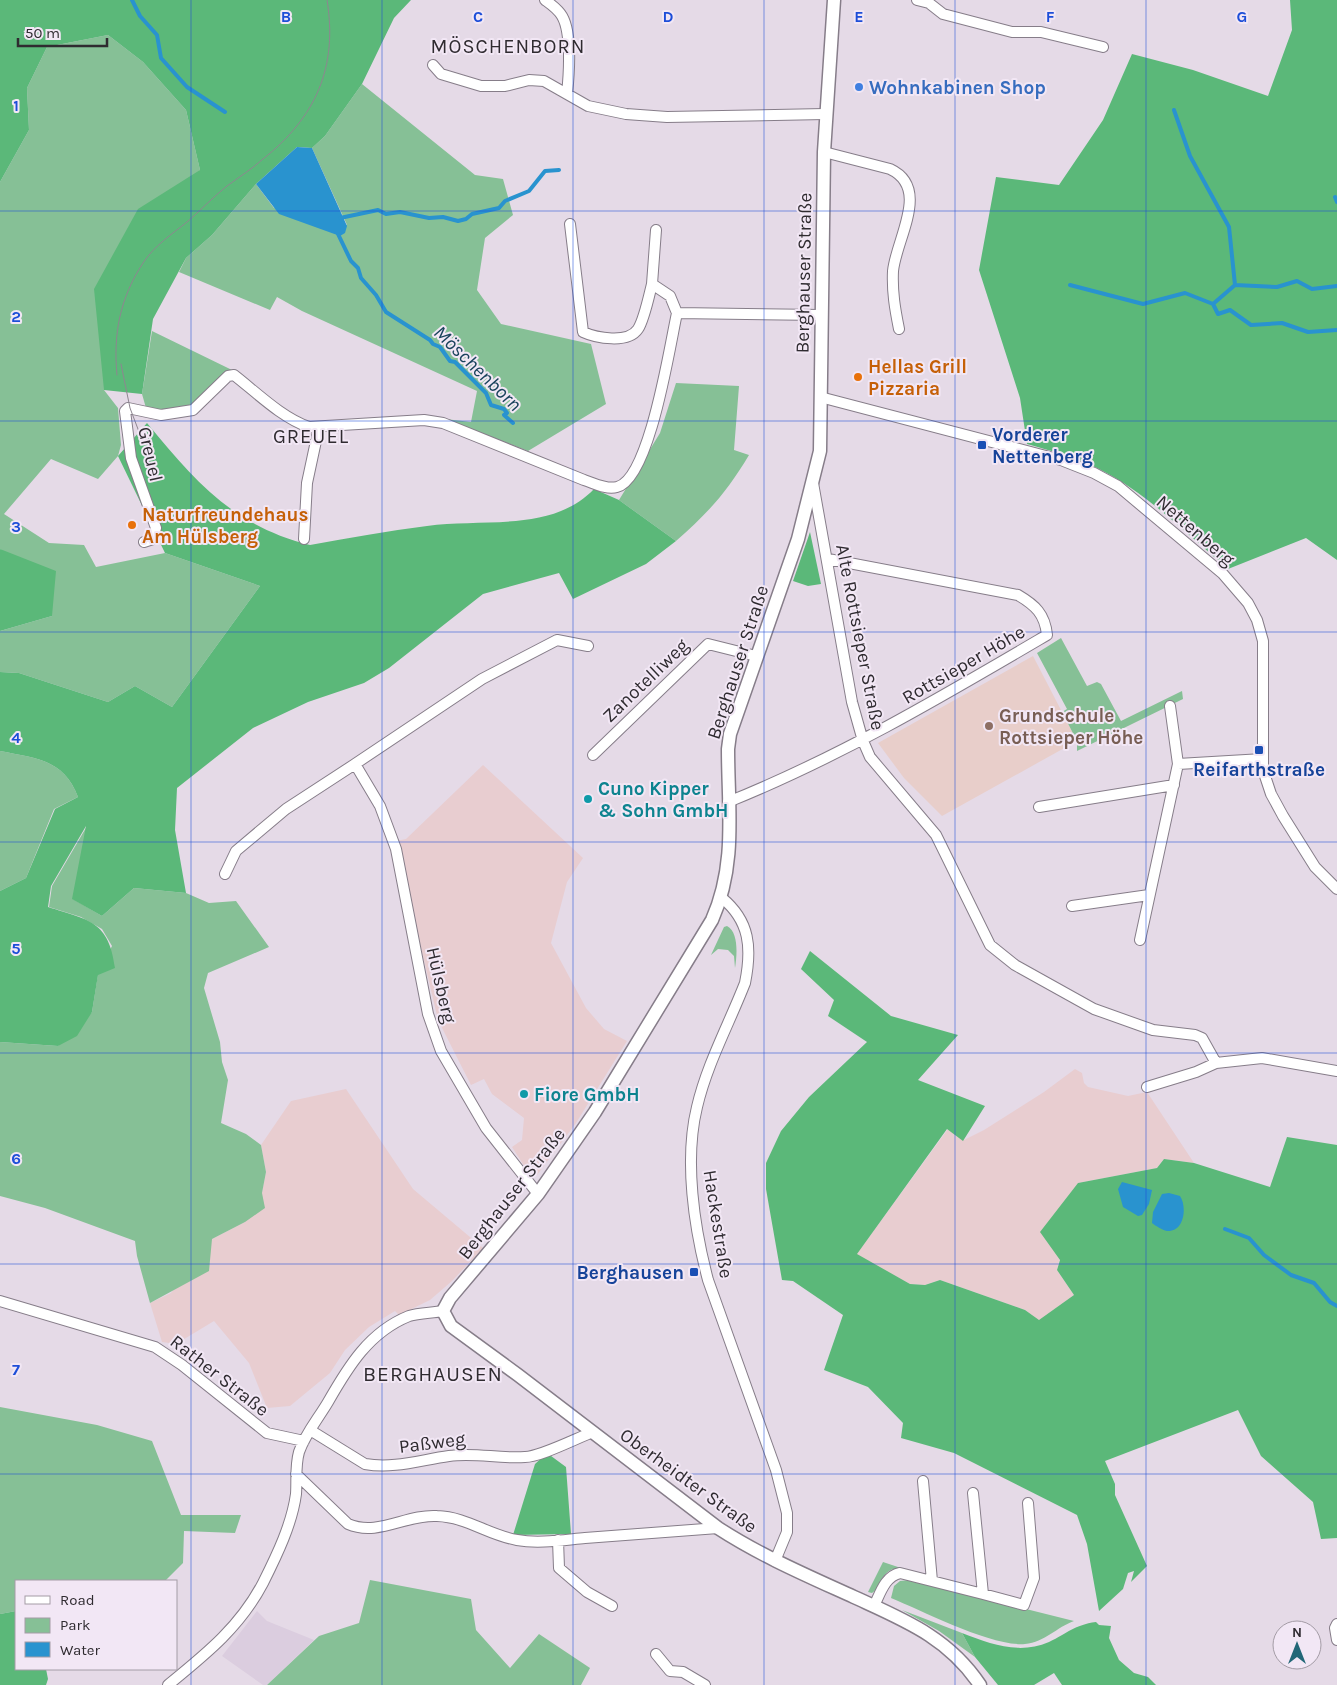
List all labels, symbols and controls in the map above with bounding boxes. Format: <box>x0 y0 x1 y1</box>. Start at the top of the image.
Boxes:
text: B <box>281 7 291 26</box>
text: C <box>473 7 483 26</box>
text: D <box>663 7 674 26</box>
text: E <box>854 7 864 26</box>
text: F <box>1046 7 1055 26</box>
text: G <box>1237 7 1247 26</box>
scale bar <box>18 15 106 47</box>
text: 50 m <box>25 24 60 42</box>
district label: MÖSCHENBORN <box>431 35 585 58</box>
place label: Wohnkabinen Shop <box>869 77 1046 99</box>
marker: Wohnkabinen Shop <box>853 81 865 93</box>
text: 1 <box>13 96 19 115</box>
street label: Berghauser Straße <box>792 192 816 354</box>
text: 2 <box>11 307 21 326</box>
water label: Möschenborn <box>429 321 526 416</box>
place label: Hellas Grill Pizzaria <box>868 356 967 400</box>
marker: Hellas Grill Pizzaria <box>852 371 864 383</box>
place label: Vorderer Nettenberg <box>992 424 1093 468</box>
street label: Greuel <box>133 425 167 484</box>
district label: GREUEL <box>273 425 349 448</box>
marker: Vorderer Nettenberg <box>976 439 988 451</box>
street label: Nettenberg <box>1152 491 1239 571</box>
place label: Naturfreundehaus Am Hülsberg <box>142 504 309 548</box>
text: 3 <box>11 517 21 536</box>
marker: Naturfreundehaus Am Hülsberg <box>126 519 138 531</box>
street label: Alte Rottsieper Straße <box>831 542 889 732</box>
street label: Berghauser Straße <box>703 582 773 742</box>
street label: Rottsieper Höhe <box>898 621 1029 709</box>
street label: Zanotelliweg <box>598 634 693 727</box>
place label: Grundschule Rottsieper Höhe <box>999 705 1143 749</box>
marker: Grundschule Rottsieper Höhe <box>983 720 995 732</box>
text: 4 <box>11 728 21 747</box>
marker: Reifarthstraße <box>1253 744 1265 756</box>
place label: Reifarthstraße <box>1193 759 1325 781</box>
place label: Cuno Kipper & Sohn GmbH <box>598 778 728 822</box>
marker: Cuno Kipper & Sohn GmbH <box>582 793 594 805</box>
text: 5 <box>11 939 21 958</box>
street label: Hülsberg <box>422 945 461 1026</box>
place label: Fiore GmbH <box>534 1084 640 1106</box>
marker: Fiore GmbH <box>518 1088 530 1100</box>
street label: Berghauser Straße <box>454 1123 570 1264</box>
text: 6 <box>11 1149 21 1168</box>
street label: Hackestraße <box>699 1168 737 1280</box>
place label: Berghausen <box>576 1262 684 1284</box>
marker: Berghausen <box>688 1266 700 1278</box>
street label: Rather Straße <box>166 1330 273 1421</box>
text: 7 <box>12 1360 20 1379</box>
district label: BERGHAUSEN <box>363 1362 503 1386</box>
street label: Oberheidter Straße <box>616 1424 761 1538</box>
street label: Paßweg <box>398 1428 467 1458</box>
legend <box>15 1580 178 1670</box>
text: Road <box>60 1591 95 1609</box>
text: Park <box>60 1616 90 1634</box>
north arrow <box>1272 1620 1322 1670</box>
text: N <box>1292 1624 1302 1641</box>
text: Water <box>60 1641 101 1659</box>

